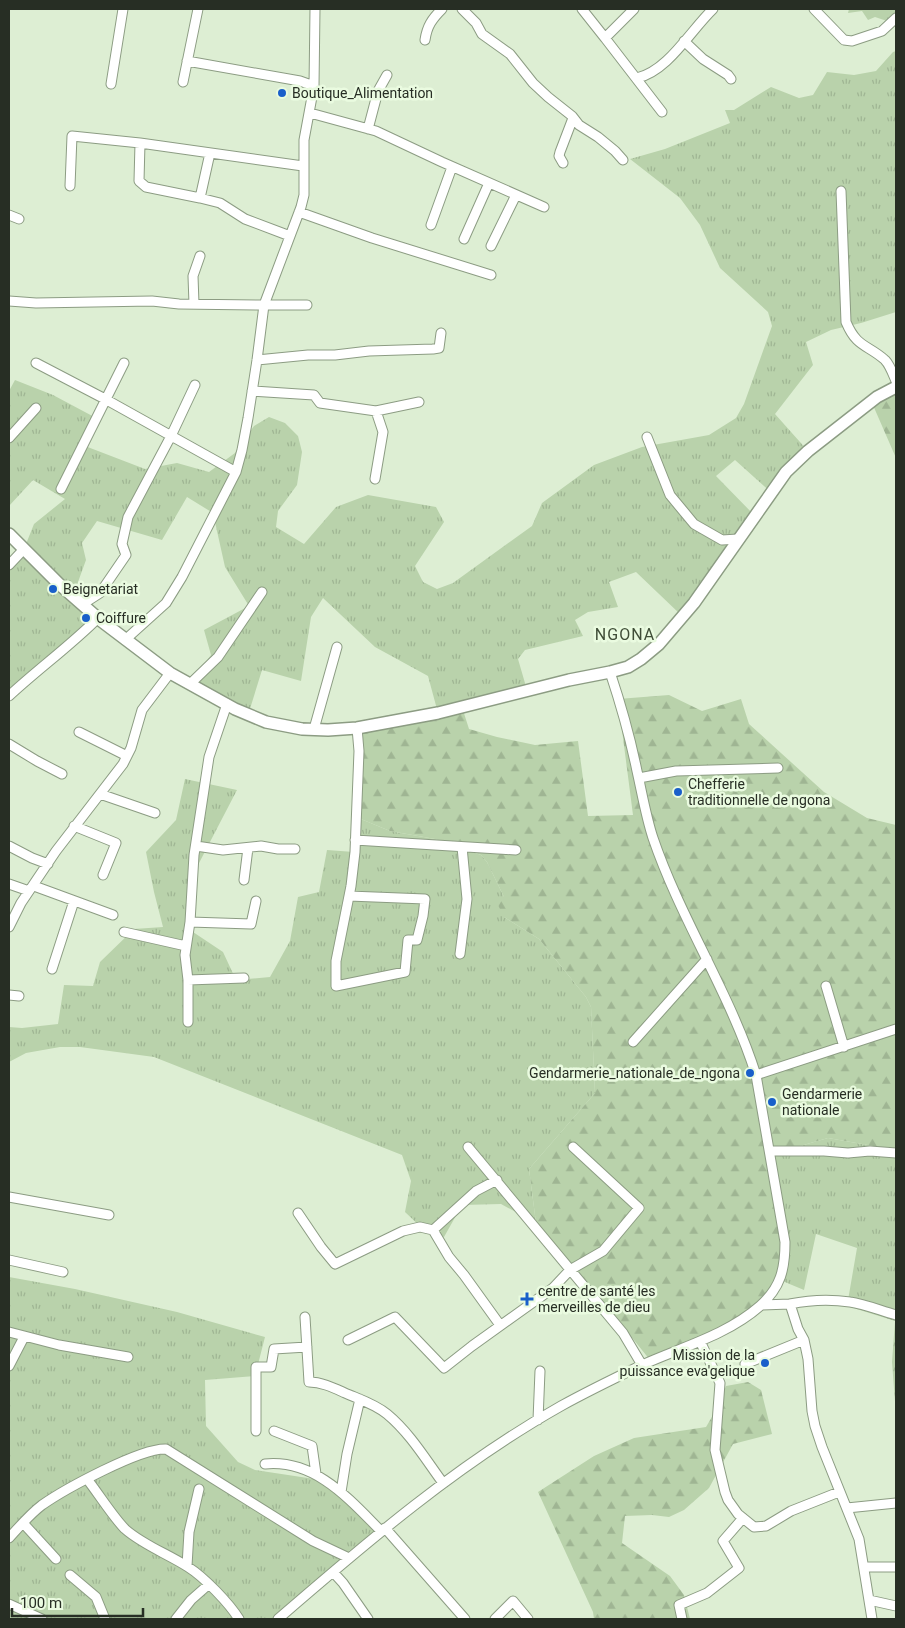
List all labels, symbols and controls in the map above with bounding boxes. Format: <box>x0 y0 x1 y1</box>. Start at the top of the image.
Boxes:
place label: Boutique_Alimentation <box>292 85 433 101</box>
marker: Boutique_Alimentation <box>276 87 288 99</box>
place label: Beignetariat <box>63 581 139 597</box>
marker: Beignetariat <box>47 583 59 595</box>
place label: Coiffure <box>96 610 146 626</box>
marker: Coiffure <box>80 612 92 624</box>
district label: NGONA <box>595 625 655 644</box>
place label: Chefferie traditionnelle de ngona <box>688 776 830 808</box>
marker: Chefferie traditionnelle de ngona <box>672 786 684 798</box>
place label: Gendarmerie_nationale_de_ngona <box>529 1065 740 1081</box>
marker: Gendarmerie_nationale_de_ngona <box>744 1067 756 1079</box>
place label: Gendarmerie nationale <box>782 1086 862 1118</box>
marker: Gendarmerie nationale <box>766 1096 778 1108</box>
place label: centre de santé les merveilles de dieu <box>538 1283 655 1315</box>
marker: centre de santé les merveilles de dieu <box>520 1292 534 1306</box>
place label: Mission de la puissance eva'gelique <box>620 1347 755 1379</box>
marker: Mission de la puissance eva'gelique <box>759 1357 771 1369</box>
scale bar <box>12 1586 144 1618</box>
text: 100 m <box>20 1594 62 1612</box>

